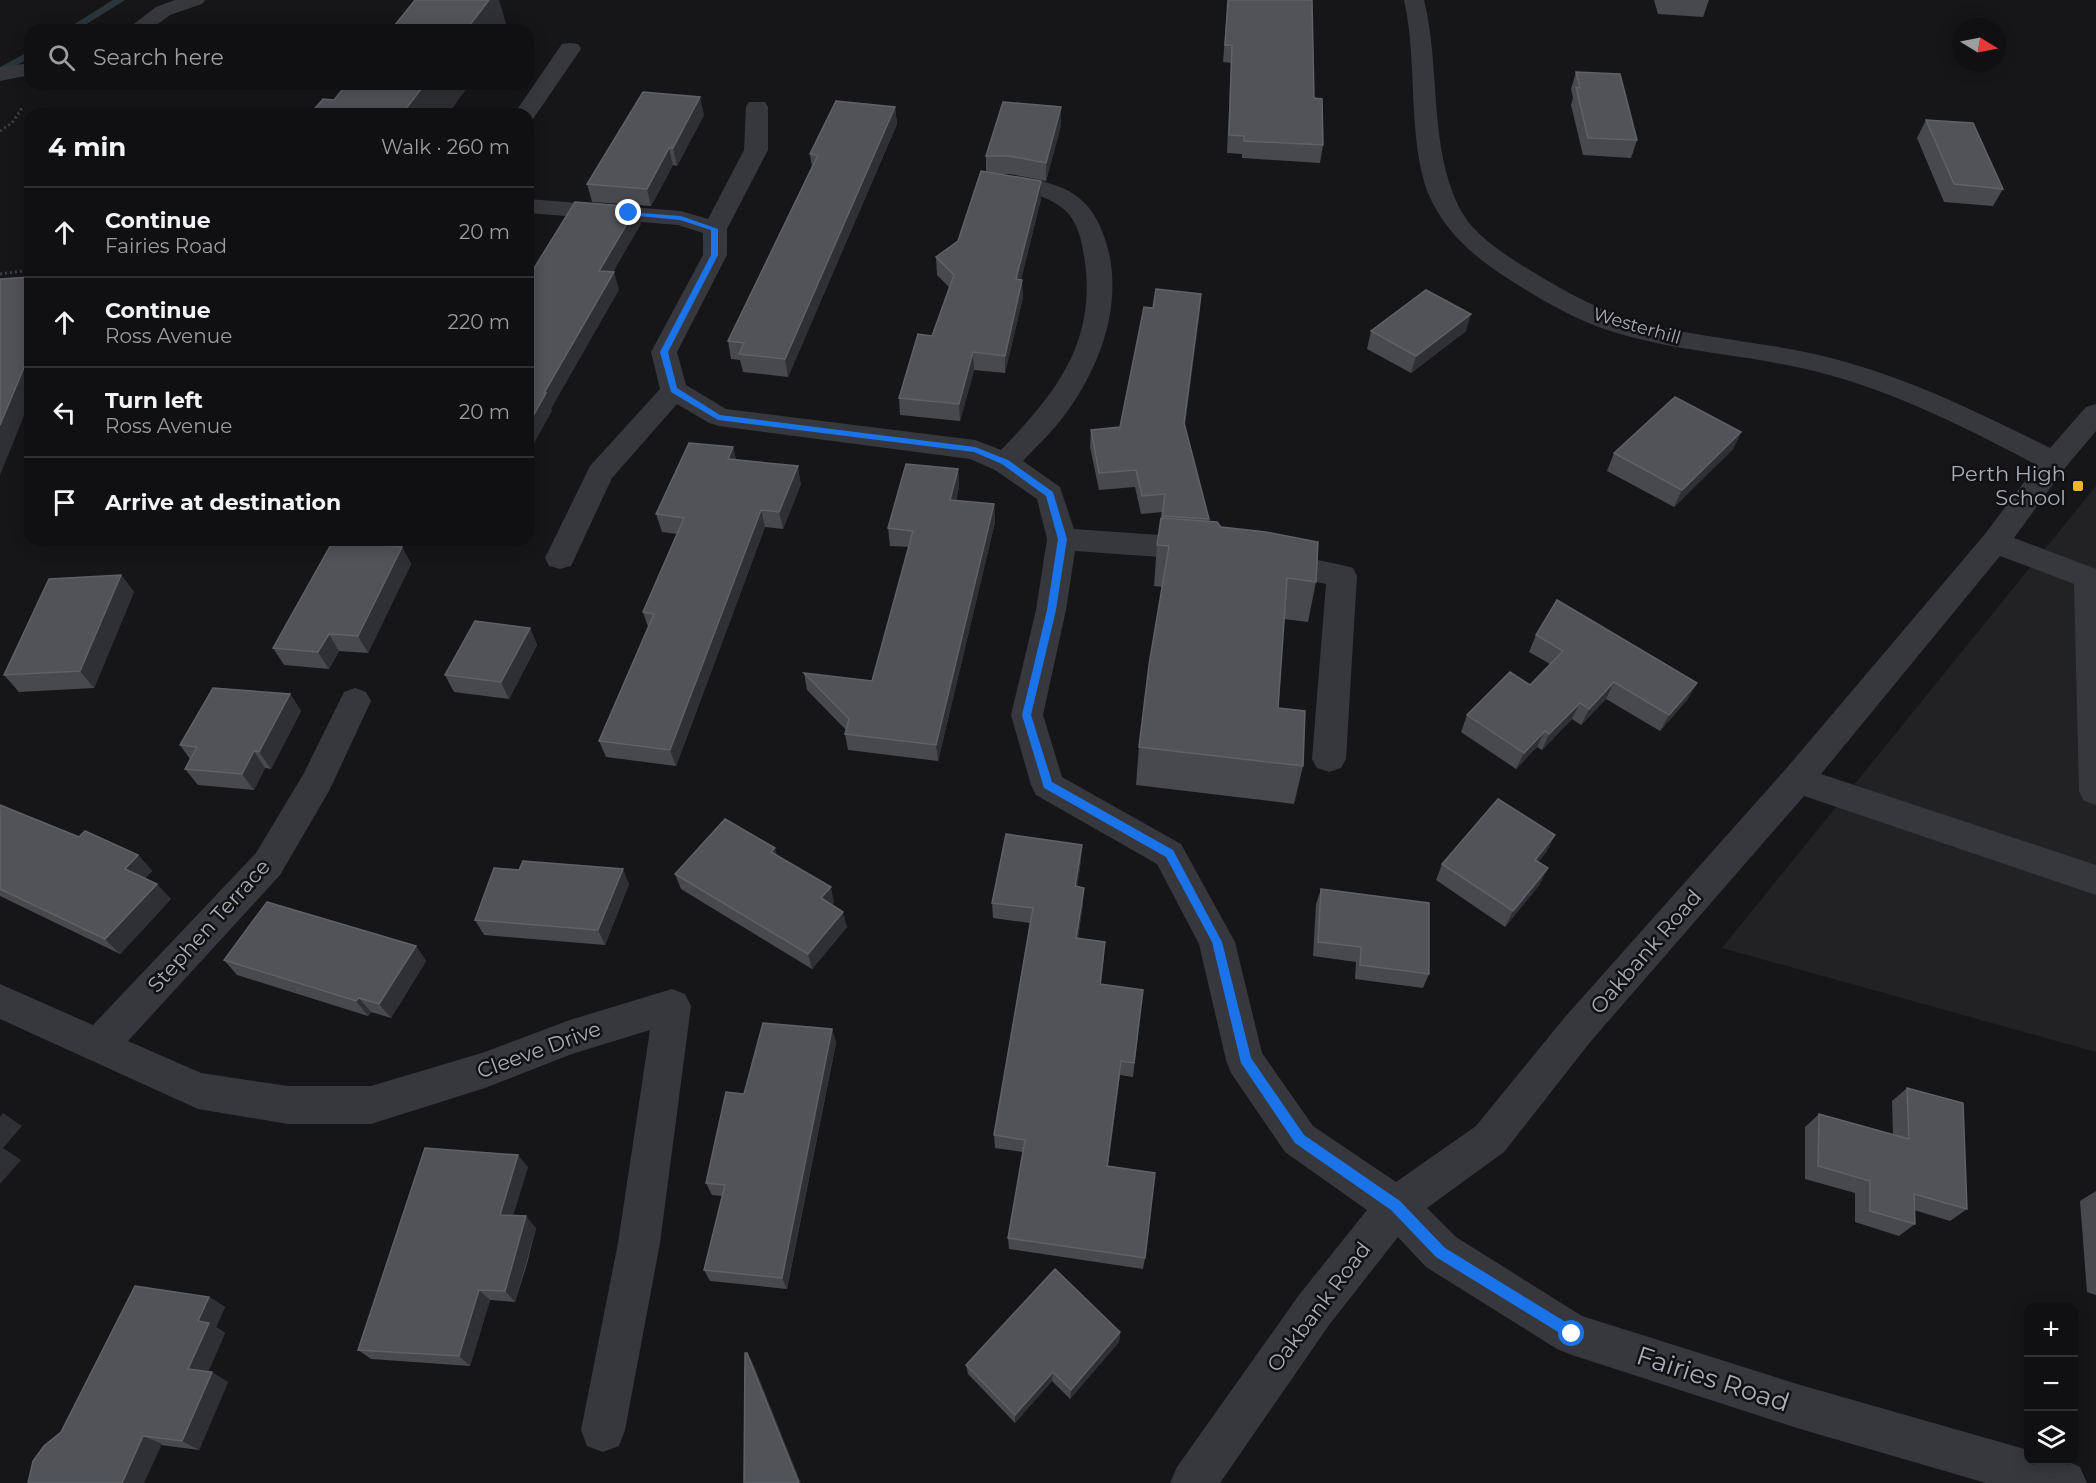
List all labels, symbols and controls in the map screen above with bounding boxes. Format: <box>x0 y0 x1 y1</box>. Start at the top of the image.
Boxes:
north arrow <box>1952 18 2006 72</box>
search box <box>24 24 534 90</box>
icon: search <box>45 41 78 74</box>
text: Search here <box>93 44 224 71</box>
text: 4 min <box>48 131 126 163</box>
text: Walk · 260 m <box>381 135 510 159</box>
route end <box>615 199 641 225</box>
text: Continue <box>105 207 211 234</box>
icon: ahead <box>48 216 81 249</box>
text: 20 m <box>459 220 510 244</box>
text: Fairies Road <box>105 234 227 258</box>
text: Continue <box>105 297 211 324</box>
street label: Westerhill <box>1591 303 1683 349</box>
icon: ahead <box>48 306 81 339</box>
text: 220 m <box>448 310 510 334</box>
text: Ross Avenue <box>105 324 232 348</box>
text: Turn left <box>105 387 203 414</box>
icon: left <box>48 396 81 429</box>
text: 20 m <box>459 400 510 424</box>
text: Ross Avenue <box>105 414 232 438</box>
place label: Perth High School <box>1950 461 2066 510</box>
marker: Perth High School <box>2071 479 2085 493</box>
icon: arrive <box>48 486 81 519</box>
text: Arrive at destination <box>105 489 341 516</box>
street label: Stephen Terrace <box>142 854 275 997</box>
street label: Oakbank Road <box>1585 884 1706 1019</box>
street label: Cleeve Drive <box>473 1016 604 1083</box>
street label: Oakbank Road <box>1262 1237 1376 1377</box>
map controls <box>2024 1303 2078 1465</box>
button: + <box>2024 1303 2078 1357</box>
route start <box>1558 1320 1584 1346</box>
street label: Fairies Road <box>1633 1339 1793 1419</box>
button: − <box>2024 1357 2078 1411</box>
button: layers <box>2024 1411 2078 1465</box>

